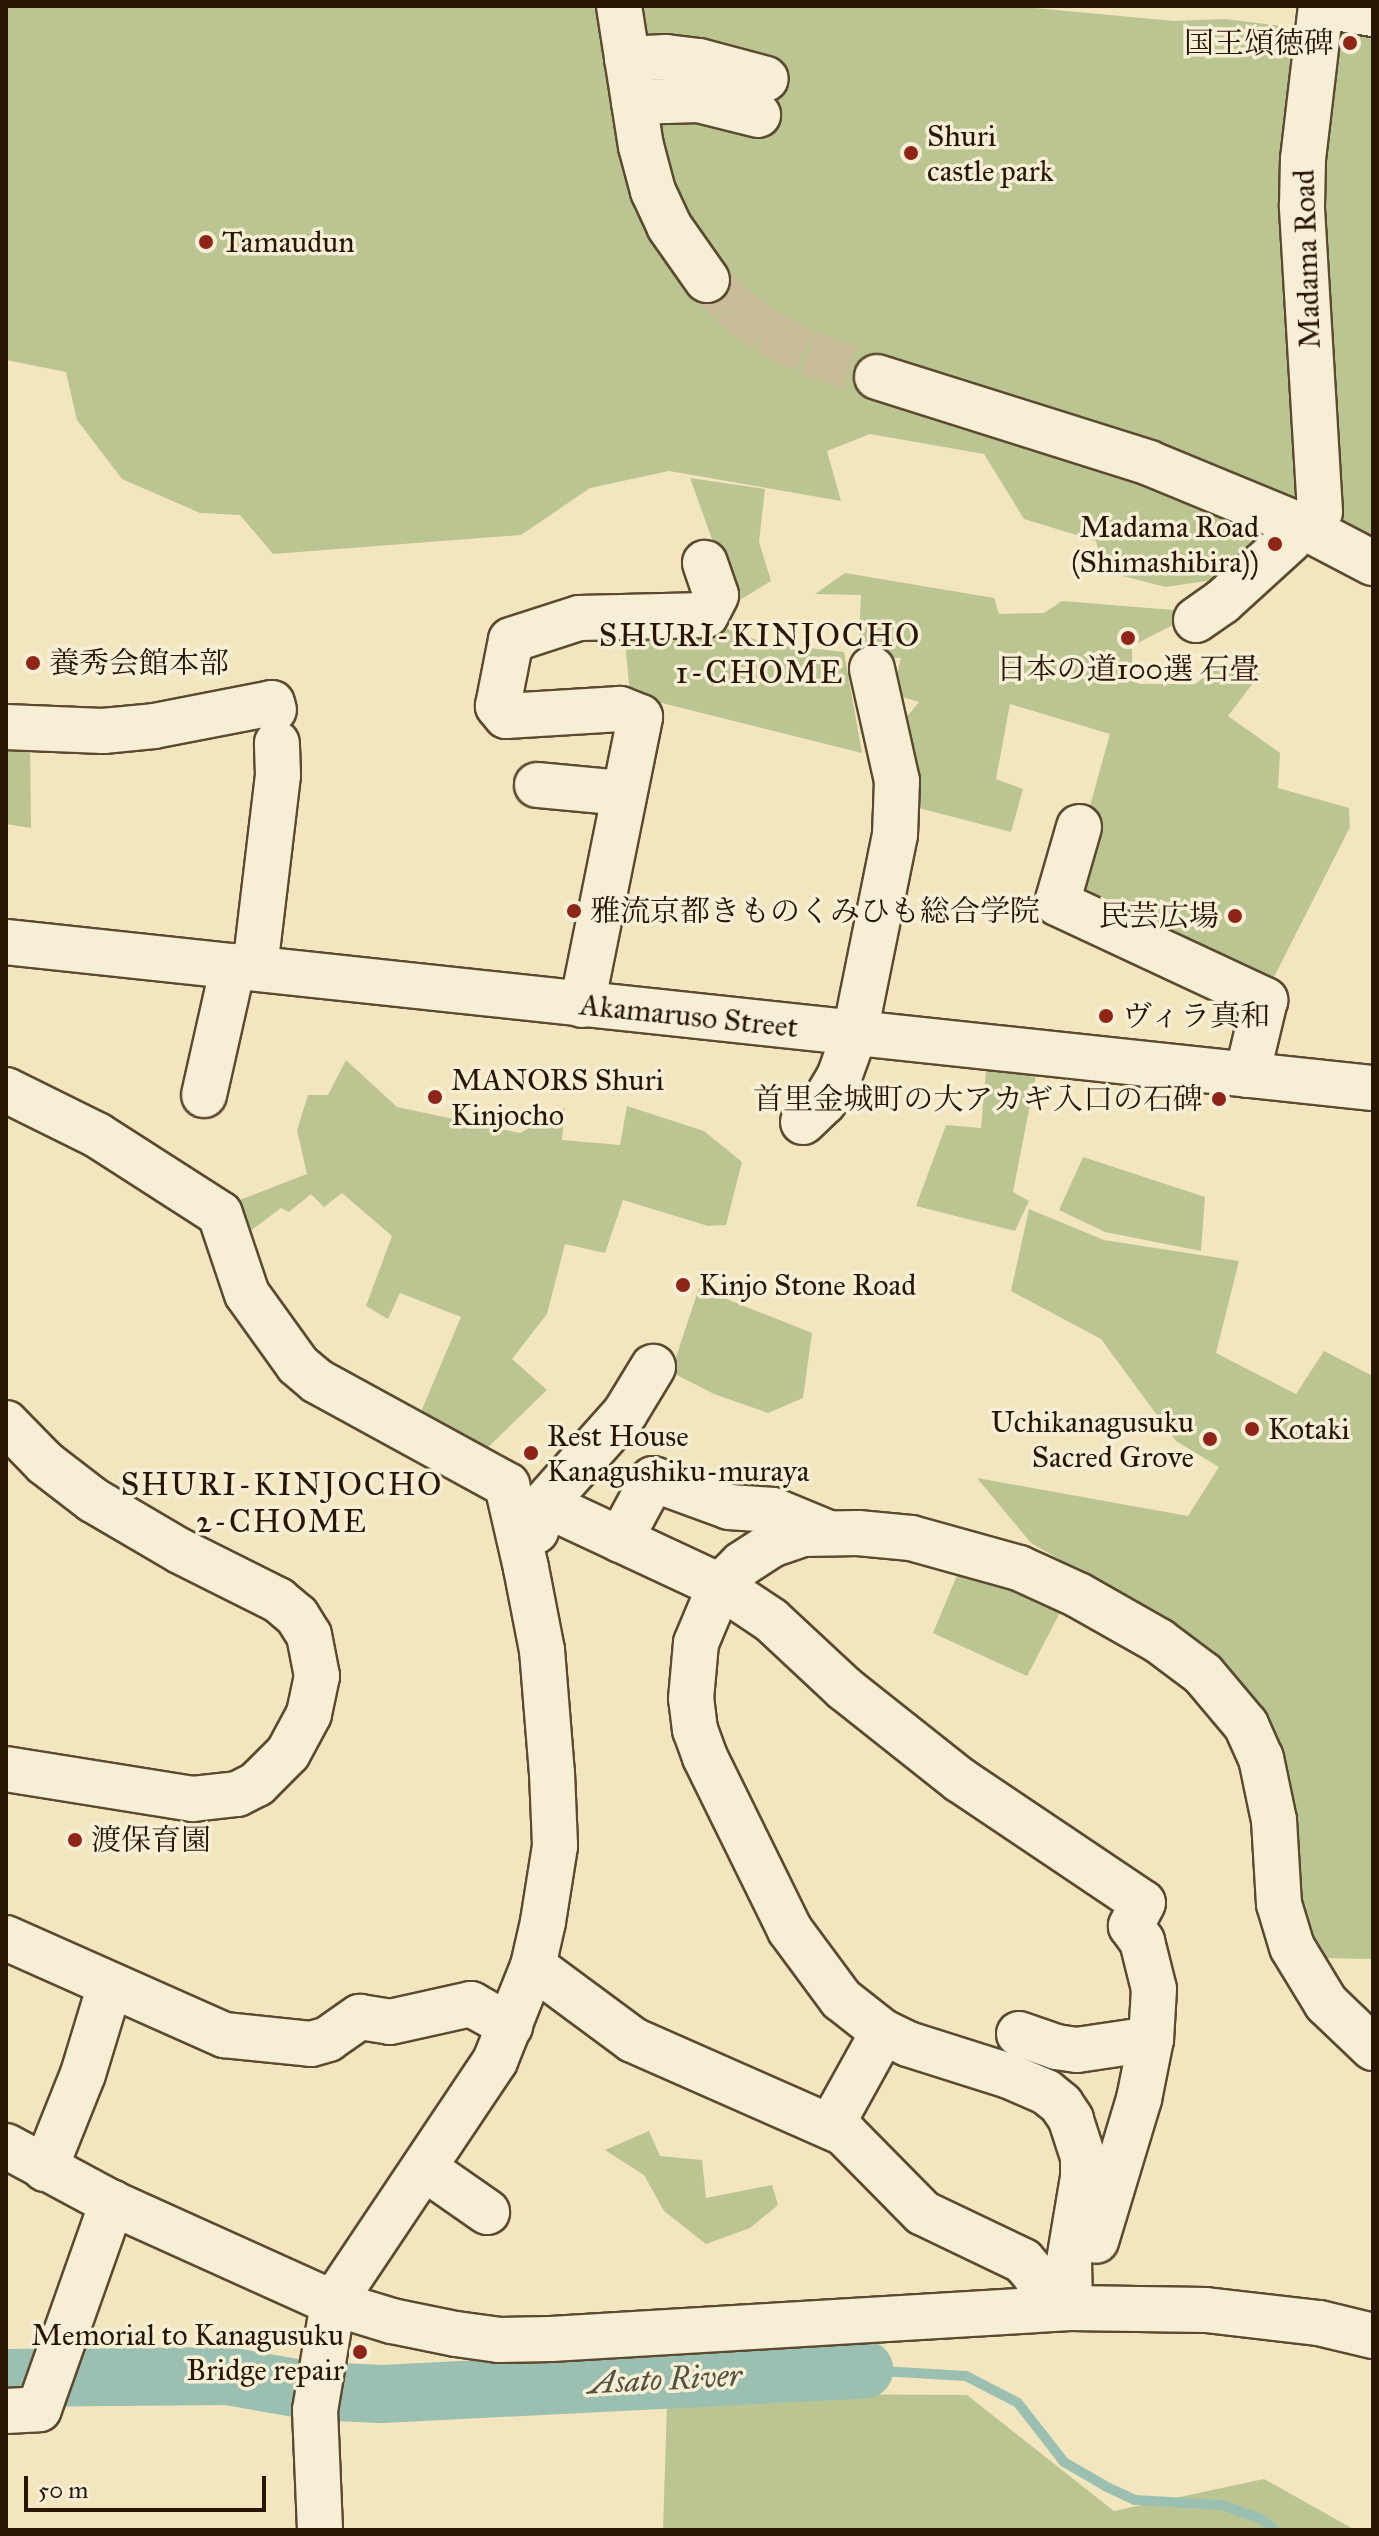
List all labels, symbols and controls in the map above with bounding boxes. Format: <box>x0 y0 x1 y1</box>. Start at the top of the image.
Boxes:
place label: 国王頌徳碑 <box>1184 25 1334 61</box>
marker: 国王頌徳碑 <box>1341 34 1359 52</box>
place label: Shuri castle park <box>927 118 1053 188</box>
marker: Shuri castle park <box>902 144 920 162</box>
street label: Madama Road <box>1286 169 1328 349</box>
place label: Tamaudun <box>222 224 355 260</box>
marker: Tamaudun <box>197 233 215 251</box>
place label: Madama Road (Shimashibira)) <box>1071 509 1259 580</box>
marker: Madama Road (Shimashibira)) <box>1266 535 1284 553</box>
district label: SHURI-KINJOCHO 1-CHOME <box>599 618 921 693</box>
marker: 日本の道100選 石畳 <box>1119 629 1137 647</box>
place label: 養秀会館本部 <box>49 645 229 681</box>
place label: 日本の道100選 石畳 <box>996 651 1260 687</box>
marker: 養秀会館本部 <box>24 654 42 672</box>
place label: 雅流京都きものくみひも総合学院 <box>590 893 1040 929</box>
place label: 民芸広場 <box>1099 898 1219 934</box>
marker: 雅流京都きものくみひも総合学院 <box>565 902 583 920</box>
marker: 民芸広場 <box>1226 907 1244 925</box>
street label: Akamaruso Street <box>578 987 800 1045</box>
place label: ヴィラ真和 <box>1122 998 1272 1034</box>
marker: ヴィラ真和 <box>1097 1007 1115 1025</box>
place label: MANORS Shuri Kinjocho <box>451 1062 664 1132</box>
place label: 首里金城町の大アカギ入口の石碑 <box>753 1081 1203 1117</box>
marker: MANORS Shuri Kinjocho <box>426 1088 444 1106</box>
marker: 首里金城町の大アカギ入口の石碑 <box>1210 1090 1228 1108</box>
place label: Kinjo Stone Road <box>699 1267 916 1303</box>
marker: Kinjo Stone Road <box>674 1276 692 1294</box>
place label: Uchikanagusuku Sacred Grove <box>991 1404 1194 1474</box>
place label: Kotaki <box>1268 1411 1350 1447</box>
place label: Rest House Kanagushiku-muraya <box>547 1418 809 1488</box>
marker: Kotaki <box>1243 1420 1261 1438</box>
marker: Uchikanagusuku Sacred Grove <box>1201 1430 1219 1448</box>
marker: Rest House Kanagushiku-muraya <box>522 1444 540 1462</box>
district label: SHURI-KINJOCHO 2-CHOME <box>121 1467 443 1542</box>
place label: 渡保育園 <box>91 1822 211 1858</box>
marker: 渡保育園 <box>66 1831 84 1849</box>
place label: Memorial to Kanagusuku Bridge repair <box>31 2317 344 2388</box>
marker: Memorial to Kanagusuku Bridge repair <box>351 2343 369 2361</box>
water label: Asato River <box>587 2357 743 2403</box>
scale bar <box>28 2460 270 2510</box>
text: 50 m <box>38 2475 88 2505</box>

